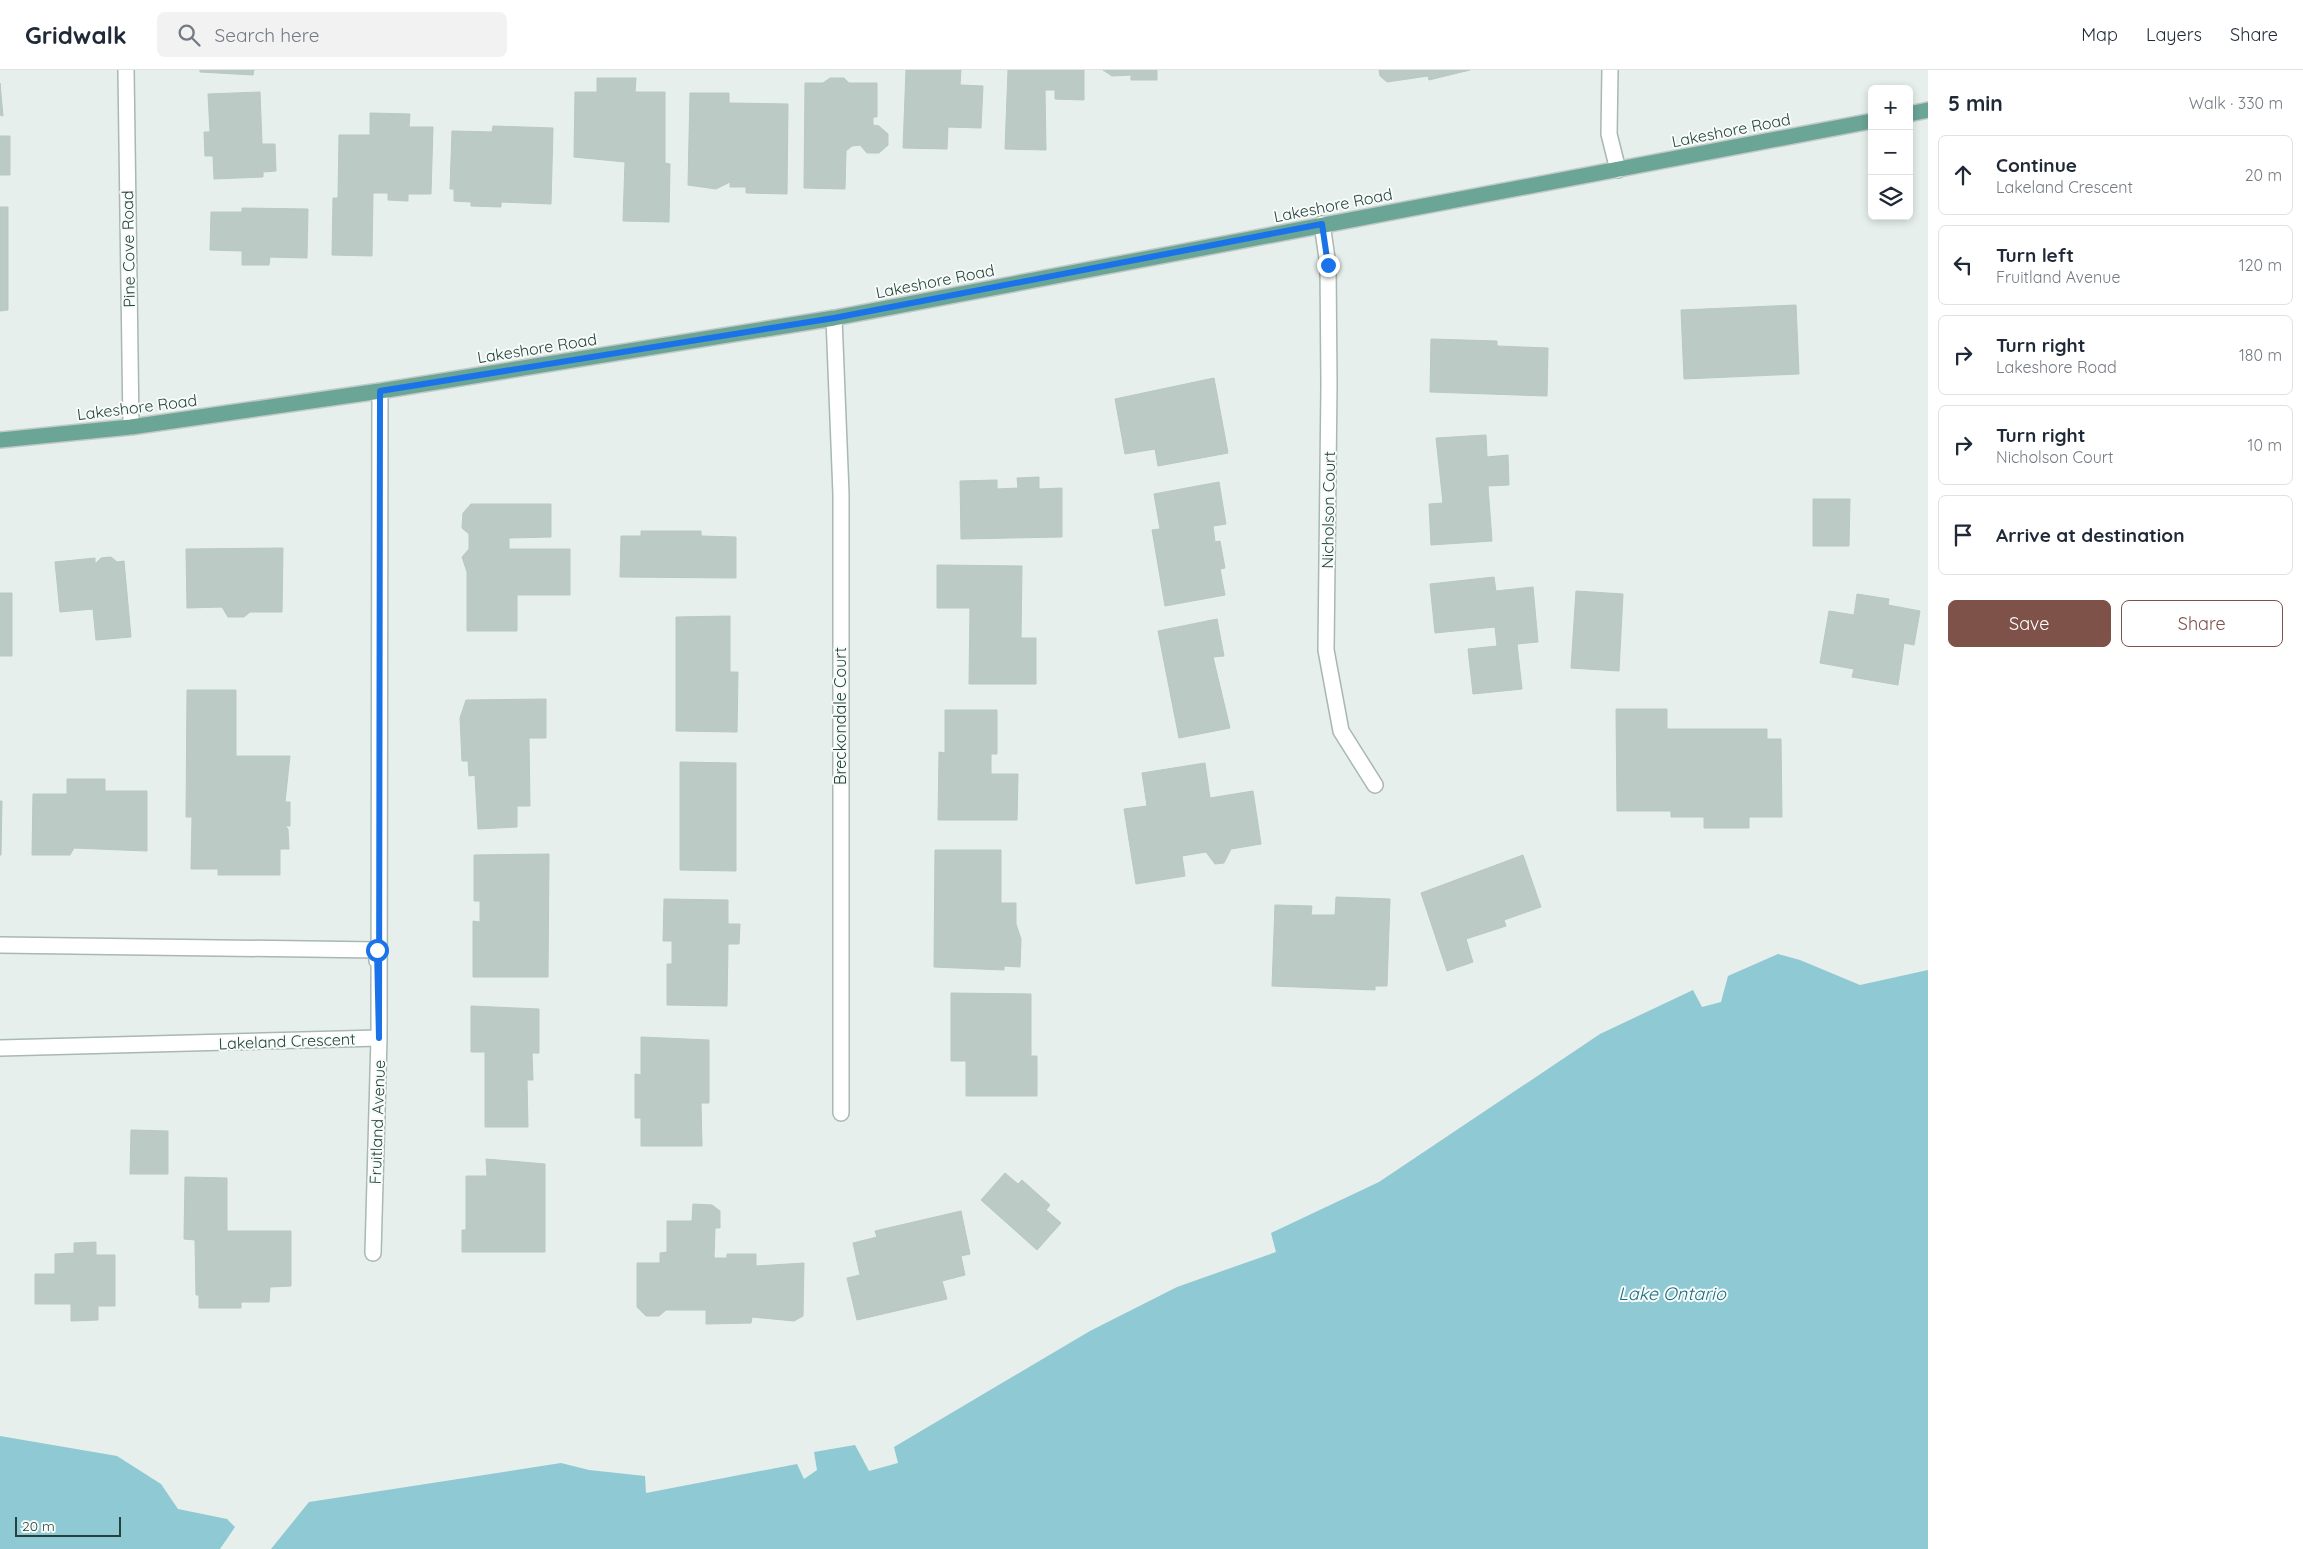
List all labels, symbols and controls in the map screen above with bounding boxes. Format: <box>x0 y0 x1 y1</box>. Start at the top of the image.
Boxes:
search box <box>157 12 507 57</box>
text: Gridwalk <box>25 20 127 50</box>
icon: search <box>175 21 203 49</box>
text: Search here <box>215 23 319 47</box>
text: Map <box>2081 23 2118 46</box>
text: Layers <box>2146 23 2202 46</box>
text: Share <box>2230 23 2278 46</box>
map controls <box>1868 85 1913 220</box>
button: + <box>1868 85 1913 130</box>
text: 5 min <box>1948 90 2003 116</box>
text: Walk · 330 m <box>2189 93 2283 113</box>
street label: Lakeshore Road <box>1670 109 1792 151</box>
button: − <box>1868 130 1913 175</box>
text: Continue <box>1996 153 2077 177</box>
icon: ahead <box>1949 161 1977 189</box>
text: 20 m <box>2245 165 2282 185</box>
button: layers <box>1868 175 1913 220</box>
text: Lakeland Crescent <box>1996 177 2133 197</box>
street label: Lakeshore Road <box>1272 184 1394 226</box>
street label: Pine Cove Road <box>117 190 139 308</box>
text: Turn left <box>1996 243 2074 267</box>
icon: left <box>1949 251 1977 279</box>
route end <box>1317 254 1340 277</box>
text: 120 m <box>2239 255 2282 275</box>
street label: Lakeshore Road <box>874 260 996 302</box>
text: Fruitland Avenue <box>1996 267 2120 287</box>
street label: Lakeshore Road <box>476 329 598 367</box>
text: Turn right <box>1996 333 2085 357</box>
icon: right <box>1949 341 1977 369</box>
text: 180 m <box>2239 345 2282 365</box>
text: Lakeshore Road <box>1996 357 2117 377</box>
street label: Lakeshore Road <box>76 390 198 424</box>
text: Turn right <box>1996 423 2085 447</box>
icon: right <box>1949 431 1977 459</box>
text: 10 m <box>2248 435 2282 455</box>
text: Nicholson Court <box>1996 447 2113 467</box>
street label: Nicholson Court <box>1317 451 1339 569</box>
icon: arrive <box>1949 521 1977 549</box>
text: Arrive at destination <box>1996 523 2185 547</box>
button: Save <box>1948 600 2111 647</box>
button: Share <box>2121 600 2283 647</box>
street label: Breckondale Court <box>830 647 850 785</box>
route start <box>366 939 389 962</box>
street label: Lakeland Crescent <box>218 1029 356 1053</box>
street label: Fruitland Avenue <box>365 1059 389 1185</box>
water label: Lake Ontario <box>1618 1282 1727 1305</box>
scale bar <box>15 1514 121 1537</box>
text: 20 m <box>22 1517 55 1535</box>

